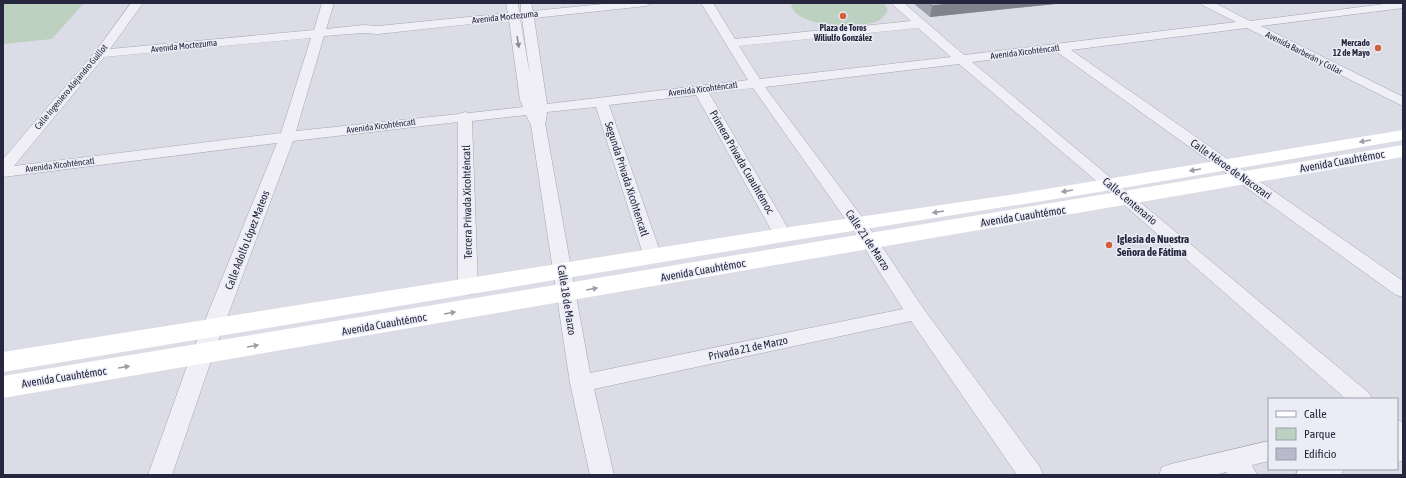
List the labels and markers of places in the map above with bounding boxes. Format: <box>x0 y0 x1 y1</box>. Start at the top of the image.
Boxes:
marker: Plaza de Toros Wiliulfo González <box>838 11 848 21</box>
place label: Plaza de Toros Wiliulfo González <box>813 23 873 43</box>
place label: Mercado 12 de Mayo <box>1333 38 1370 58</box>
marker: Mercado 12 de Mayo <box>1373 43 1383 53</box>
place label: Iglesia de Nuestra Señora de Fátima <box>1117 233 1189 258</box>
marker: Iglesia de Nuestra Señora de Fátima <box>1104 240 1114 250</box>

